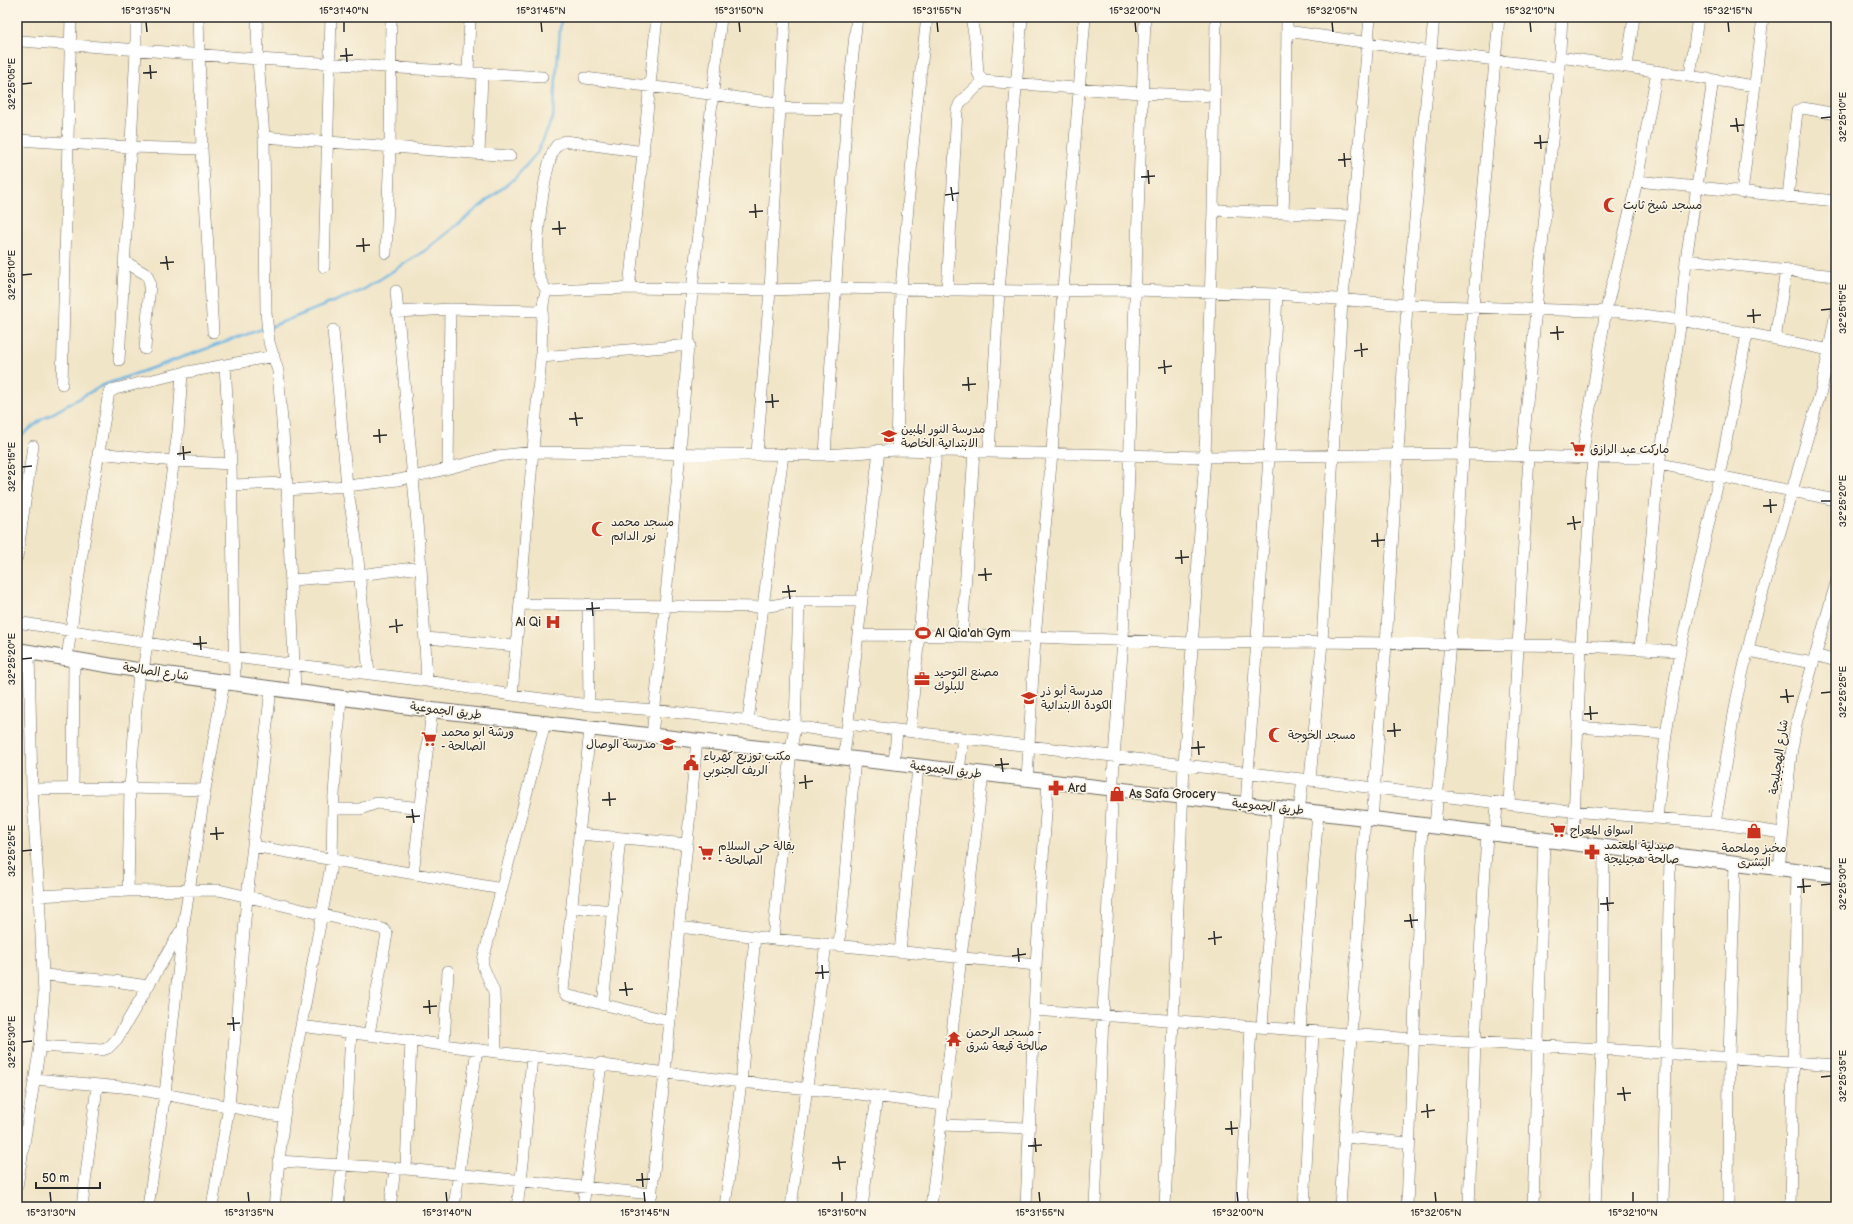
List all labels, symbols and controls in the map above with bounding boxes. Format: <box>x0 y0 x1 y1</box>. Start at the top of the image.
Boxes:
text: 15°31'35"N <box>121 5 171 17</box>
text: 15°31'40"N <box>319 5 369 17</box>
text: 15°31'45"N <box>516 5 566 17</box>
text: 15°31'50"N <box>714 5 764 17</box>
text: 15°31'55"N <box>912 5 962 17</box>
text: 15°32'00"N <box>1109 5 1161 17</box>
text: 15°32'05"N <box>1306 5 1358 17</box>
text: 15°32'10"N <box>1505 5 1555 17</box>
text: 15°32'15"N <box>1703 5 1753 17</box>
text: 32°25'05"E <box>6 58 18 110</box>
text: 32°25'10"E <box>1837 91 1849 142</box>
mosque icon: مسجد شيخ ثابت <box>1602 196 1620 214</box>
place label: مسجد شيخ ثابت <box>1623 198 1702 214</box>
text: 32°25'10"E <box>6 249 18 300</box>
text: 32°25'15"E <box>1837 284 1849 334</box>
place label: مدرسة النور المبين الابتدائية الخاصة <box>901 422 985 451</box>
school or university icon: مدرسة النور المبين الابتدائية الخاصة <box>880 427 898 445</box>
supermarket icon: ماركت عبد الرازق <box>1569 440 1587 458</box>
text: 32°25'15"E <box>6 442 18 492</box>
place label: ماركت عبد الرازق <box>1590 442 1669 457</box>
text: 32°25'20"E <box>1837 474 1849 527</box>
place label: مسجد محمد نور الدائم <box>611 515 674 545</box>
mosque icon: مسجد محمد نور الدائم <box>590 520 608 538</box>
hospital icon: Al Qi <box>544 613 562 631</box>
place label: Al Qi <box>516 615 541 630</box>
sports icon: Al Qia'ah Gym <box>914 624 932 642</box>
place label: Al Qia'ah Gym <box>935 626 1011 641</box>
text: 32°25'20"E <box>6 632 18 685</box>
street label: شارع الصالحة <box>122 660 190 685</box>
place label: مصنع التوحيد للبلوك <box>934 665 999 694</box>
text: 32°25'25"E <box>1837 666 1849 718</box>
office icon: مصنع التوحيد للبلوك <box>913 670 931 688</box>
place label: مدرسة أبو ذر الكودة الابتدائية <box>1040 684 1112 713</box>
school or university icon: مدرسة أبو ذر الكودة الابتدائية <box>1020 689 1038 707</box>
street label: طريق الجموعية <box>409 699 483 723</box>
street label: شارع الهجيليجة <box>1766 719 1793 796</box>
place label: ورشة ابو محمد - الصالحة <box>441 725 514 754</box>
mosque icon: مسجد الخوجة <box>1267 726 1285 744</box>
place label: مسجد الخوجة <box>1288 728 1356 743</box>
supermarket icon: ورشة ابو محمد - الصالحة <box>420 730 438 748</box>
school or university icon: مدرسة الوصال <box>659 735 677 753</box>
place label: مدرسة الوصال <box>586 737 656 752</box>
place label: مكتب توزيع كهرباء الريف الجنوبي <box>703 749 791 781</box>
public building icon: مكتب توزيع كهرباء الريف الجنوبي <box>682 754 700 772</box>
street label: طريق الجموعية <box>909 758 983 782</box>
pharmacy icon: Ard <box>1047 779 1065 797</box>
place label: Ard <box>1068 781 1086 796</box>
shop icon: As Safa Grocery <box>1108 785 1126 803</box>
place label: As Safa Grocery <box>1129 787 1217 802</box>
street label: طريق الجموعية <box>1231 796 1305 818</box>
supermarket icon: اسواق المعراج <box>1549 821 1567 839</box>
shop icon: مخبز وملحمة البشرى <box>1745 822 1763 840</box>
place label: اسواق المعراج <box>1570 823 1633 839</box>
text: 32°25'25"E <box>6 825 18 877</box>
place label: صيدلية المعتمد صالحة هجيليجة <box>1604 838 1679 867</box>
place label: بقالة حي السلام - الصالحة <box>718 839 795 868</box>
place label: مخبز وملحمة البشرى <box>1722 841 1786 870</box>
pharmacy icon: صيدلية المعتمد صالحة هجيليجة <box>1583 843 1601 861</box>
supermarket icon: بقالة حي السلام - الصالحة <box>697 844 715 862</box>
text: 32°25'30"E <box>1837 857 1849 910</box>
text: 32°25'30"E <box>6 1015 18 1068</box>
place label: مسجد الرحمن - صالحة قيعة شرق <box>966 1025 1048 1054</box>
temple icon: مسجد الرحمن - صالحة قيعة شرق <box>945 1030 963 1048</box>
text: 32°25'35"E <box>1837 1049 1849 1102</box>
scale bar <box>36 1164 100 1190</box>
text: 50 m <box>42 1171 69 1186</box>
text: 15°31'30"N <box>26 1207 76 1219</box>
text: 15°31'35"N <box>224 1207 274 1219</box>
text: 15°31'40"N <box>422 1207 472 1219</box>
text: 15°31'45"N <box>620 1207 670 1219</box>
text: 15°31'50"N <box>817 1207 867 1219</box>
text: 15°31'55"N <box>1015 1207 1065 1219</box>
text: 15°32'00"N <box>1212 1207 1264 1219</box>
text: 15°32'05"N <box>1410 1207 1462 1219</box>
text: 15°32'10"N <box>1608 1207 1658 1219</box>

